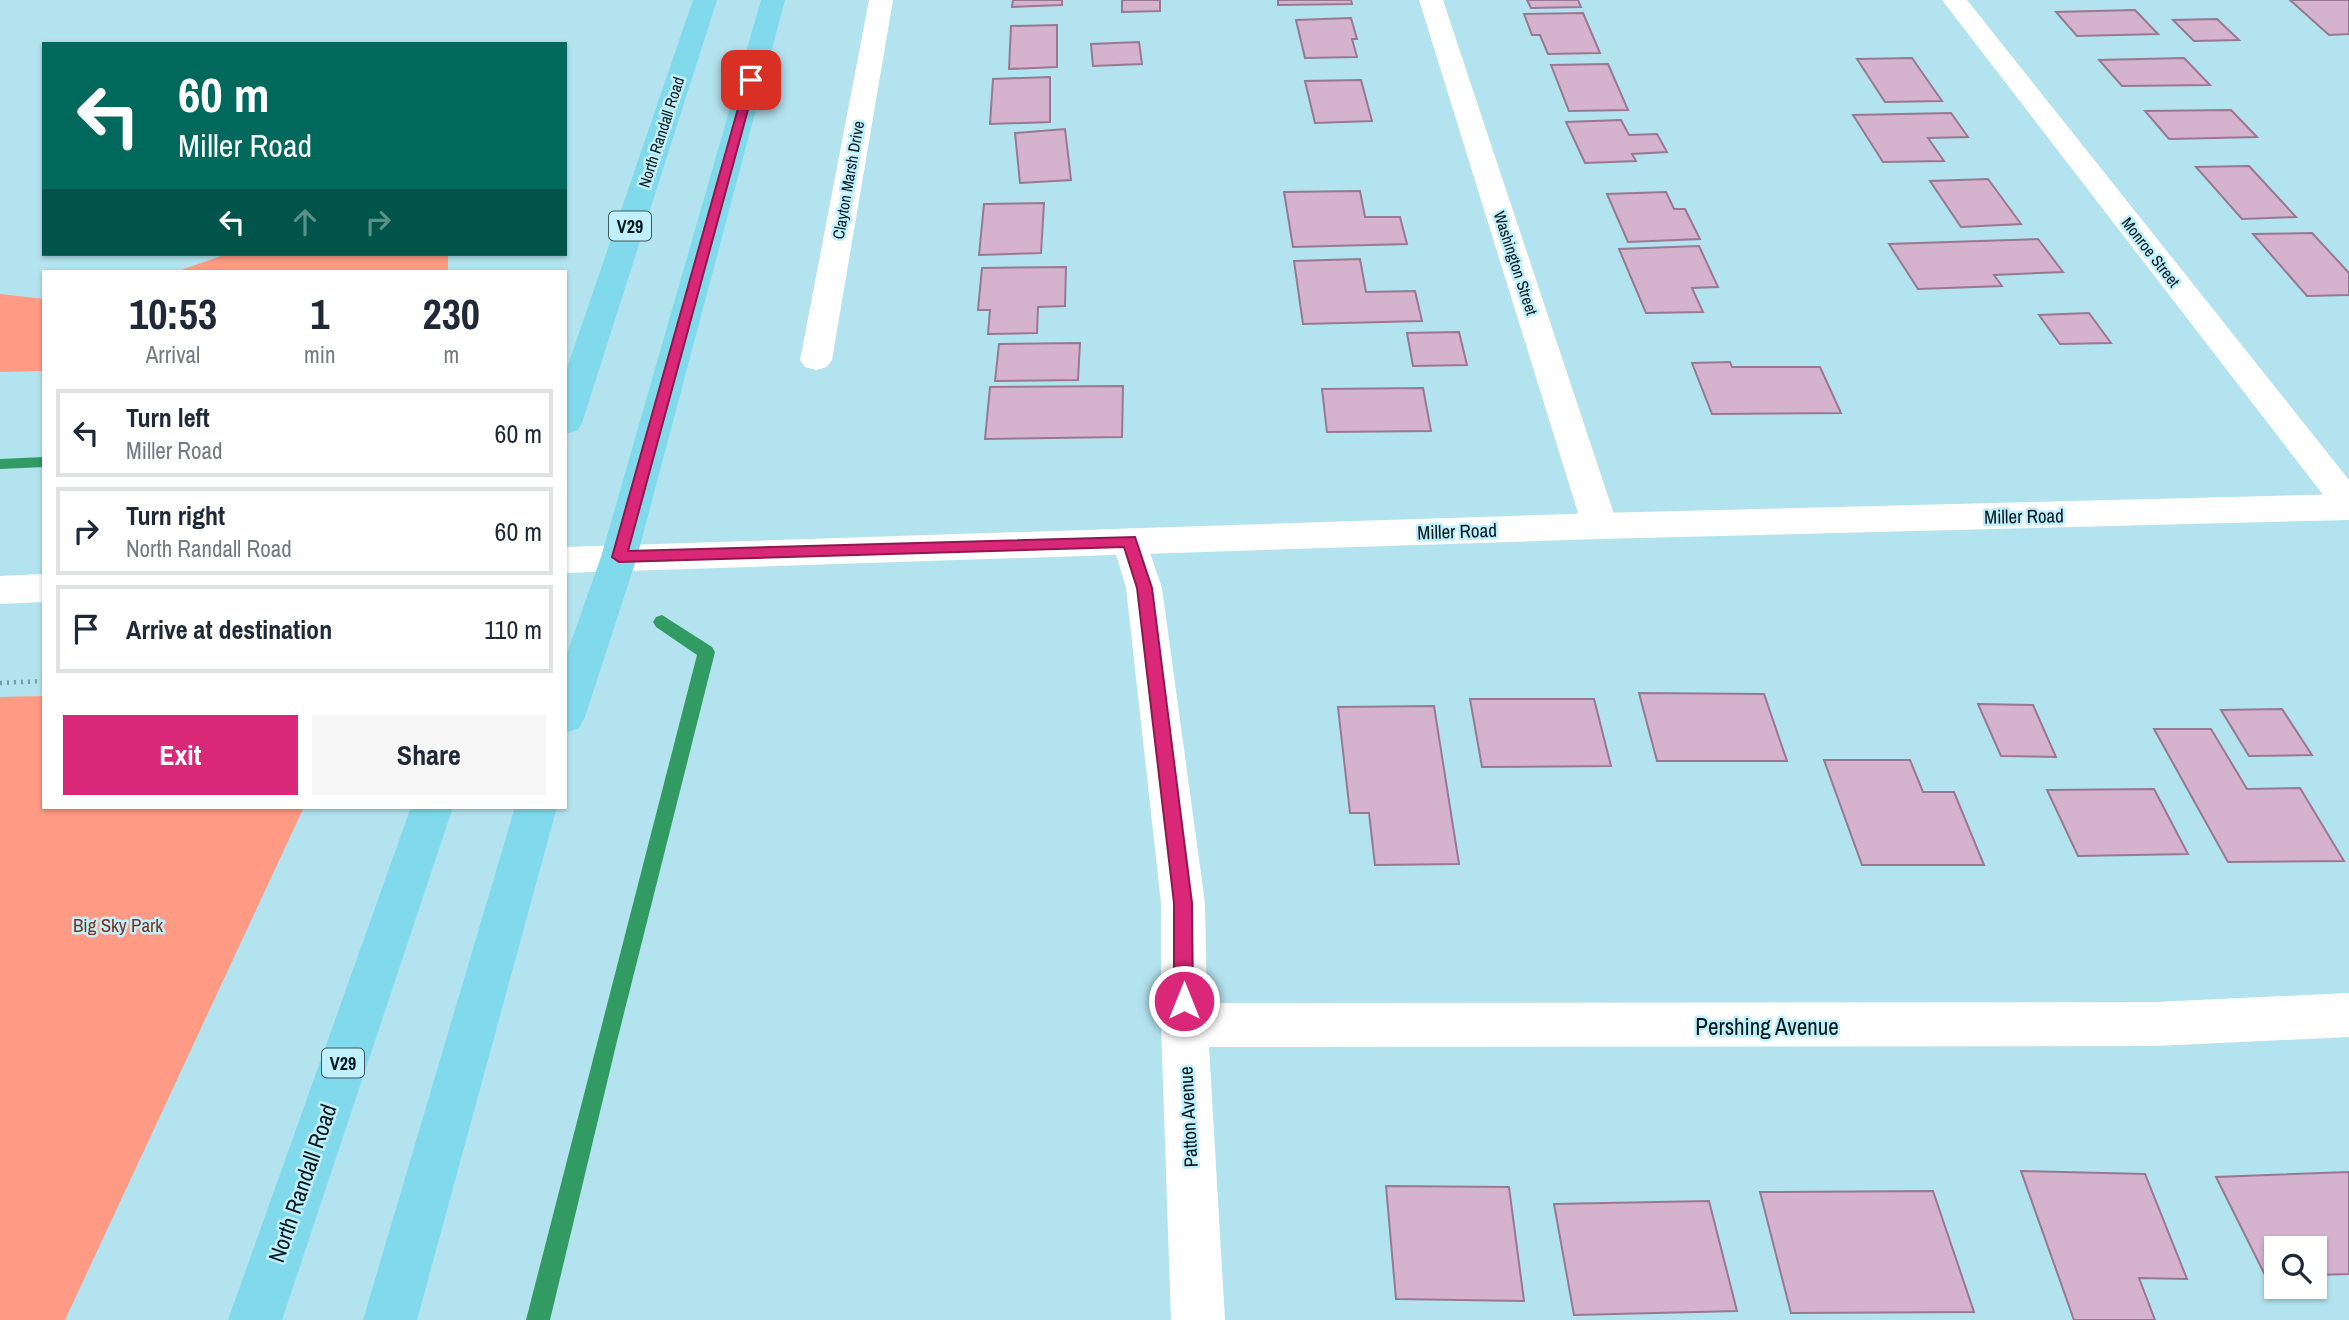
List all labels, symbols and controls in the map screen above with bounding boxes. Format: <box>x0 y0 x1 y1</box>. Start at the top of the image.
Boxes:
pin <box>721 50 781 110</box>
text: 60 m <box>178 61 270 127</box>
icon: arrive <box>732 61 770 99</box>
icon: left <box>63 70 154 161</box>
street label: North Randall Road <box>633 74 689 190</box>
street label: Clayton Marsh Drive <box>827 119 869 241</box>
text: Miller Road <box>178 124 312 167</box>
icon: left <box>213 203 251 241</box>
icon: ahead <box>286 203 324 241</box>
icon: right <box>359 203 397 241</box>
street label: Washington Street <box>1489 208 1543 318</box>
road number: V29 <box>609 211 651 240</box>
street label: Monroe Street <box>2117 212 2185 292</box>
text: 10:53 <box>129 286 217 342</box>
text: 1 <box>310 286 329 342</box>
text: 230 <box>423 286 480 342</box>
text: Arrival <box>146 339 200 370</box>
text: min <box>304 339 336 370</box>
text: m <box>443 339 459 370</box>
text: Turn left <box>126 400 210 435</box>
icon: left <box>67 414 105 452</box>
text: 60 m <box>495 416 542 451</box>
text: Miller Road <box>126 435 222 466</box>
text: Turn right <box>126 498 225 533</box>
street label: Miller Road <box>1984 502 2064 530</box>
icon: right <box>67 512 105 550</box>
text: 60 m <box>495 514 542 549</box>
street label: Miller Road <box>1417 517 1497 545</box>
text: North Randall Road <box>126 533 292 564</box>
icon: arrive <box>67 610 105 648</box>
text: Arrive at destination <box>126 612 332 647</box>
text: 110 m <box>484 612 542 647</box>
button: Exit <box>63 715 298 795</box>
button: Share <box>312 715 546 795</box>
park label: Big Sky Park <box>73 912 163 938</box>
position arrow <box>1147 964 1221 1038</box>
street label: Pershing Avenue <box>1695 1011 1839 1042</box>
road number: V29 <box>322 1048 364 1078</box>
street label: Patton Avenue <box>1172 1066 1204 1168</box>
street label: North Randall Road <box>260 1100 344 1266</box>
map controls <box>2264 1236 2327 1299</box>
button: search <box>2264 1236 2327 1299</box>

